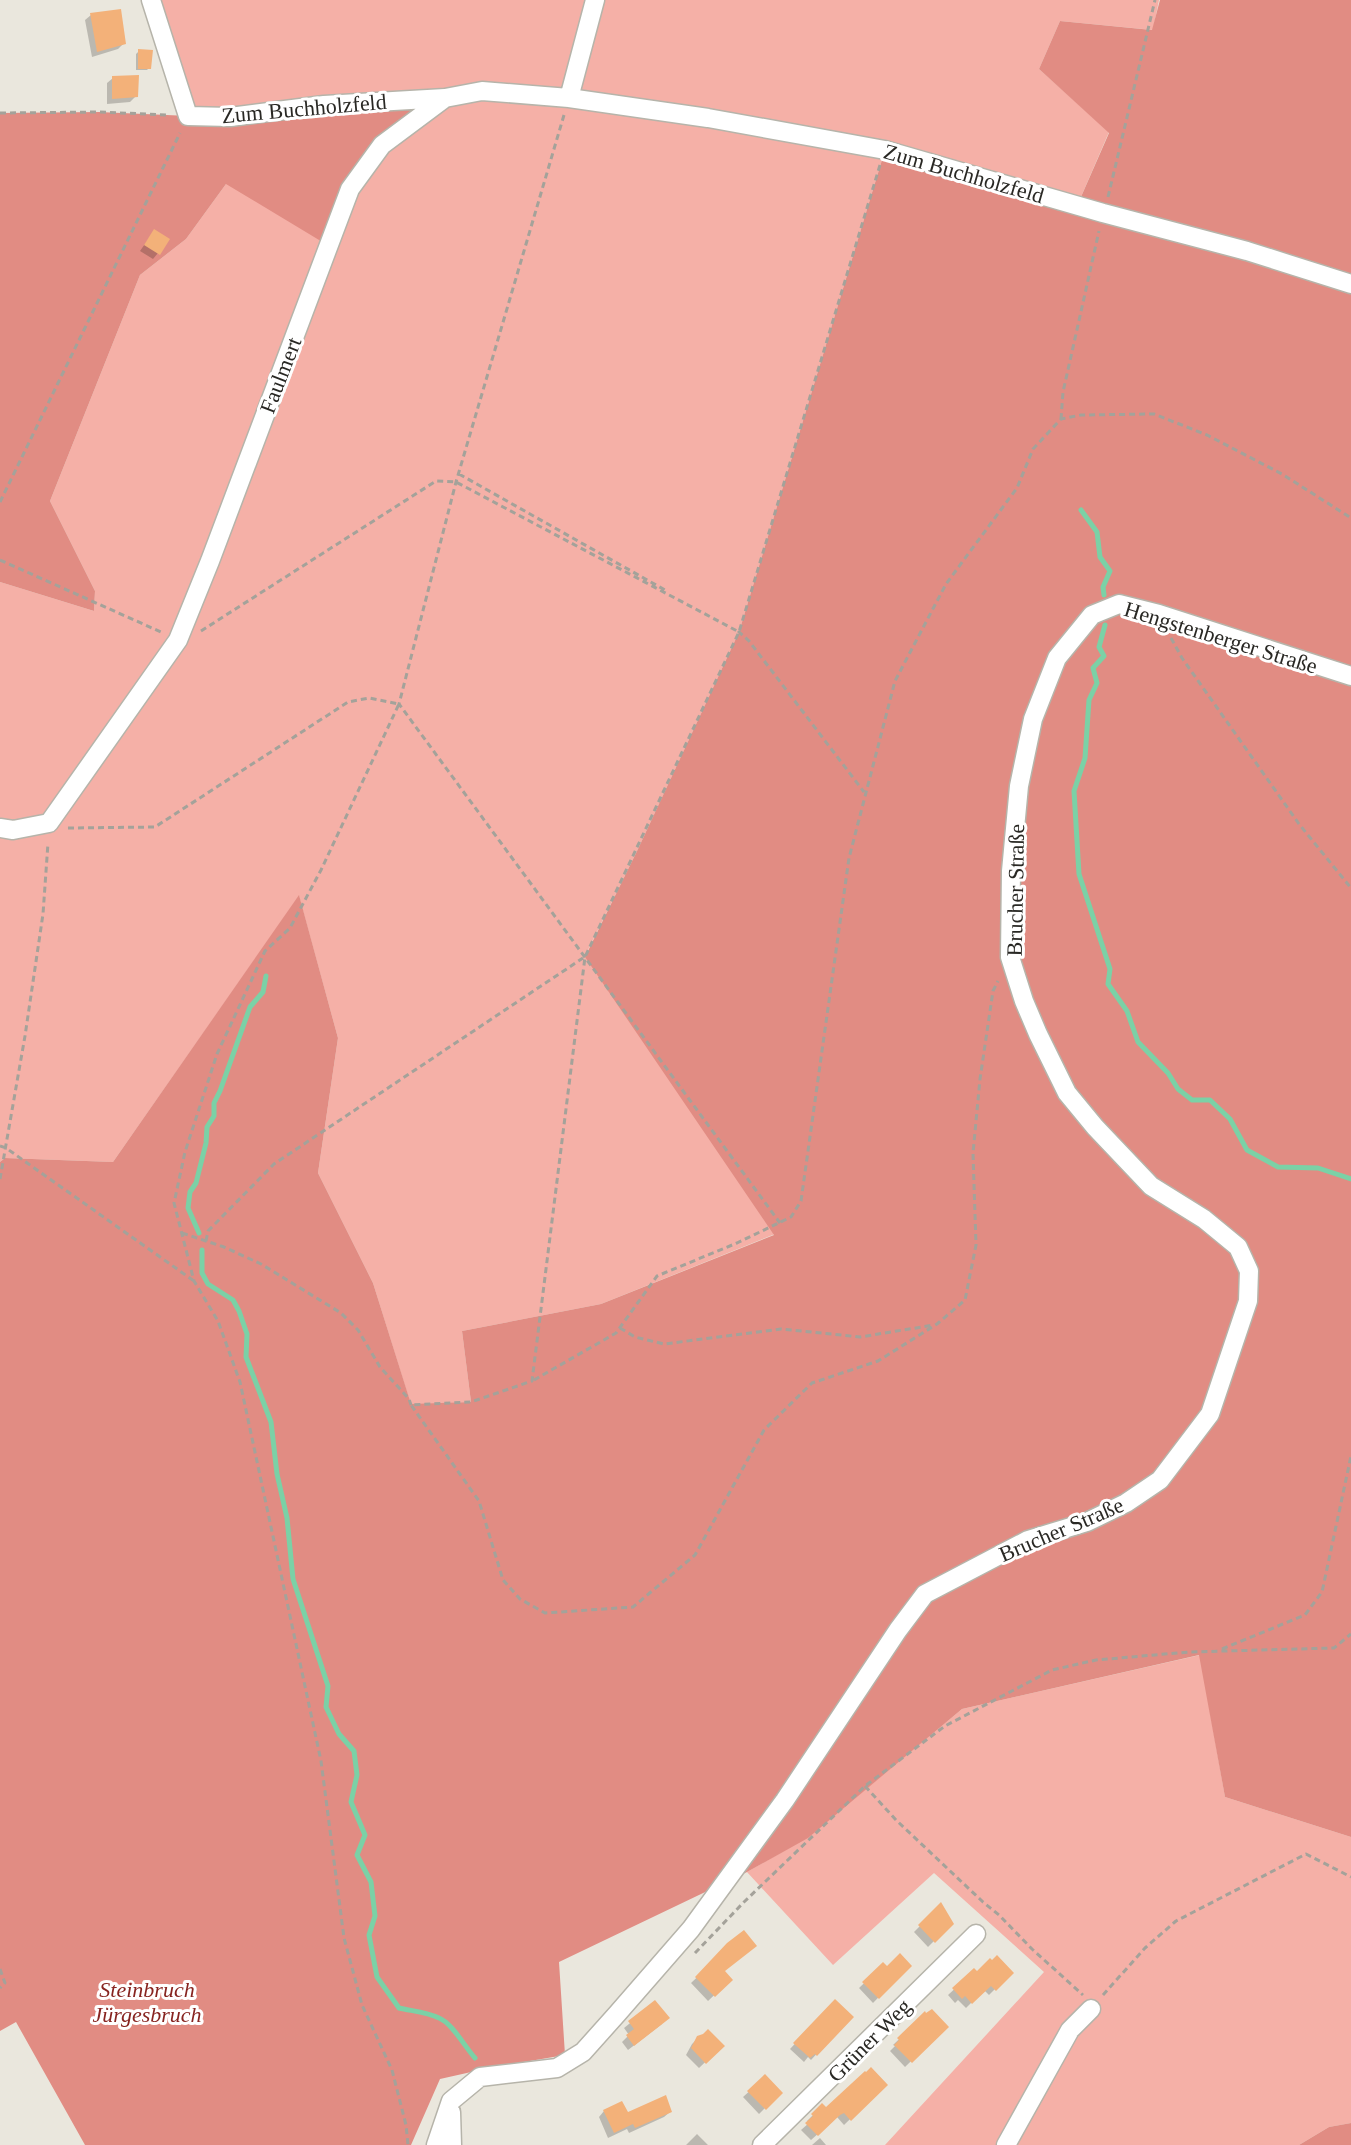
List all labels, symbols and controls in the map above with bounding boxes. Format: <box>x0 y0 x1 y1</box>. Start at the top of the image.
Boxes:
street label: Zum Buchholzfeld <box>220 89 388 128</box>
street label: Zum Buchholzfeld <box>881 139 1047 208</box>
street label: Faulmert <box>255 334 306 417</box>
street label: Hengstenberger Straße <box>1121 596 1320 679</box>
street label: Brucher Straße <box>1002 824 1029 956</box>
street label: Brucher Straße <box>995 1492 1127 1567</box>
park label: Steinbruch Jürgesbruch <box>92 1977 202 2027</box>
street label: Grüner Weg <box>823 1994 916 2087</box>

